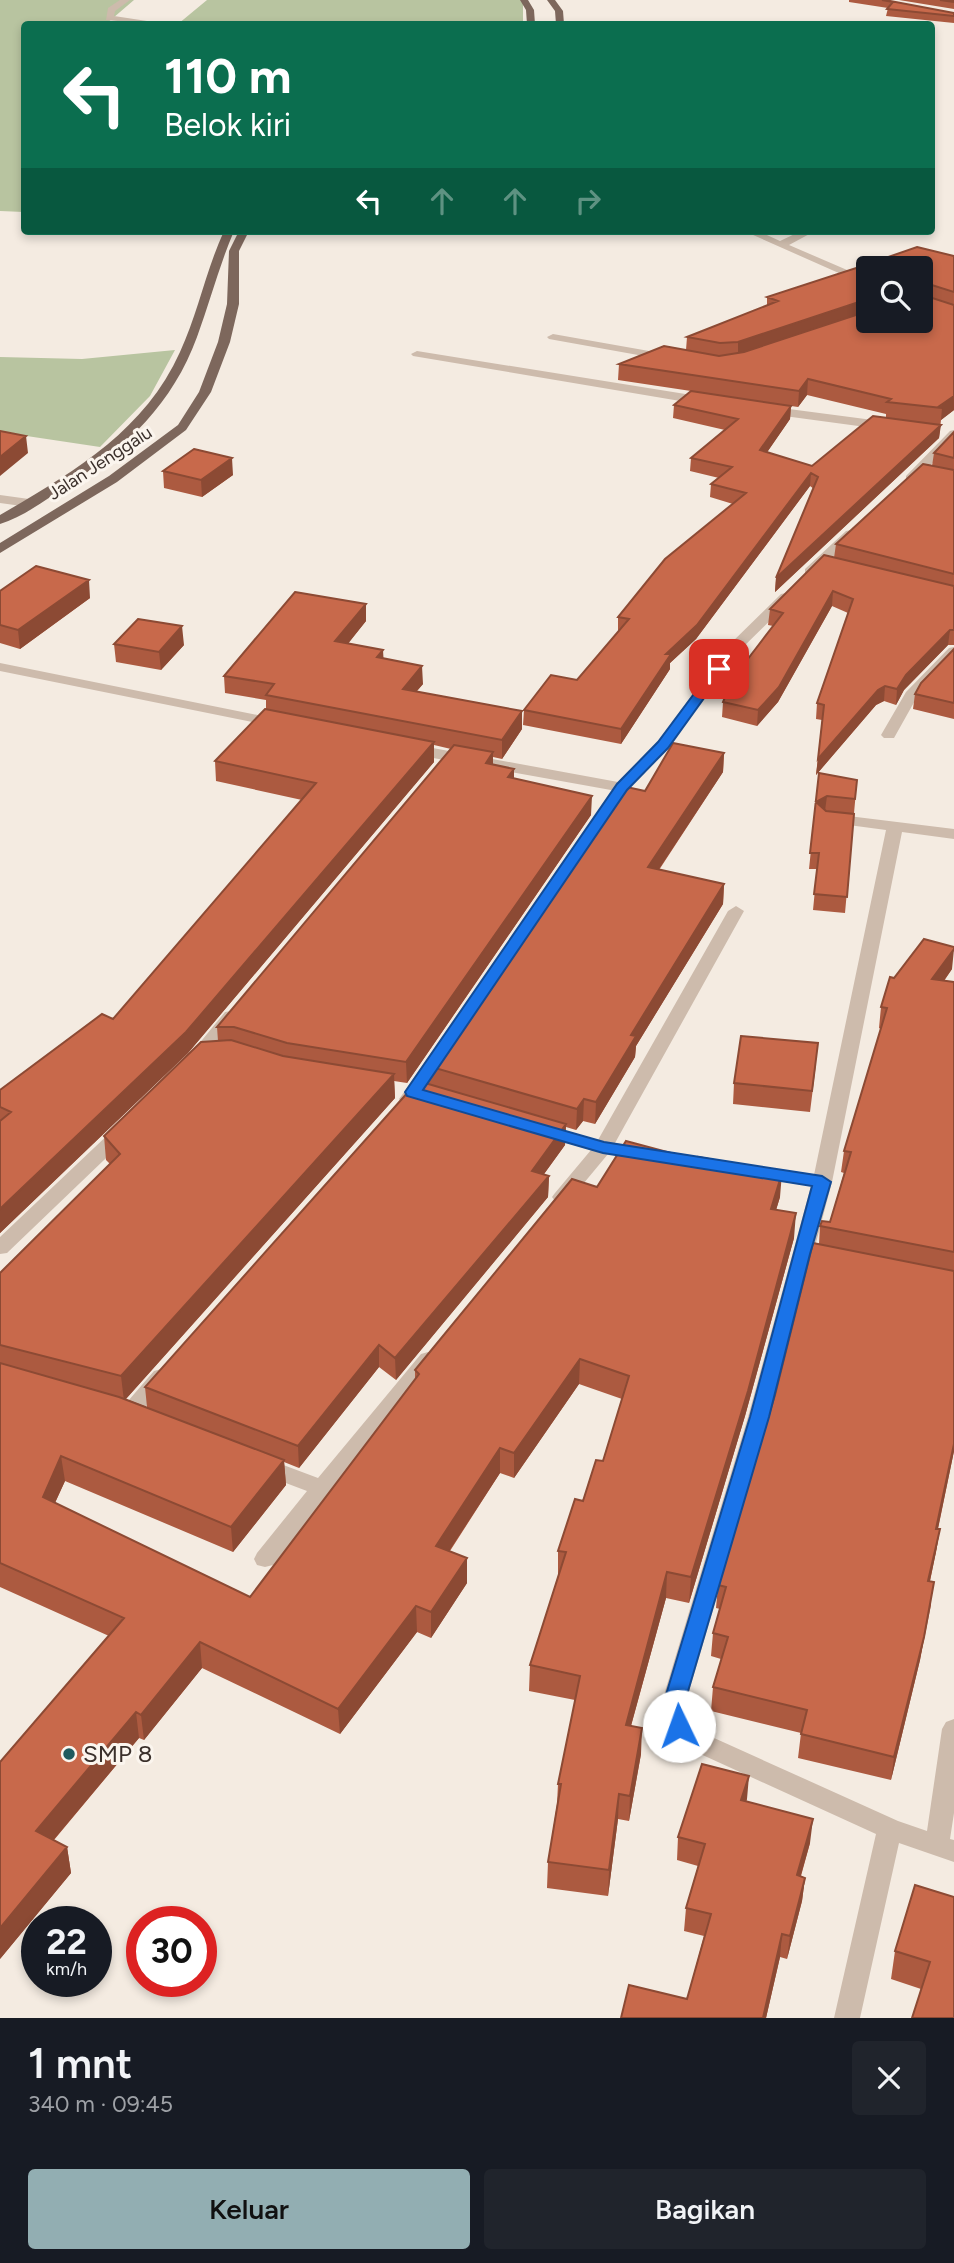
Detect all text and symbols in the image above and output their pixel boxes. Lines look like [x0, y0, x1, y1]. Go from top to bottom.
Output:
text: 110 m [164, 46, 292, 105]
icon: left [49, 49, 140, 140]
text: Belok kiri [164, 106, 291, 144]
icon: left [350, 182, 388, 220]
icon: ahead [423, 182, 461, 220]
icon: ahead [496, 182, 534, 220]
icon: right [569, 182, 607, 220]
map controls [856, 256, 933, 333]
button: search [856, 256, 933, 333]
street label: Jalan Jenggalu [44, 421, 156, 505]
pin [689, 639, 749, 699]
icon: arrive [700, 650, 738, 688]
position arrow [642, 1689, 716, 1763]
place label: SMP 8 [83, 1739, 153, 1768]
marker: SMP 8 [61, 1746, 77, 1762]
speed limit sign: 30 [126, 1906, 217, 1997]
text: 22 [46, 1921, 87, 1963]
text: km/h [46, 1958, 87, 1980]
text: 1 mnt [28, 2038, 132, 2089]
button: close [852, 2041, 926, 2115]
text: 340 m · 09:45 [28, 2090, 173, 2118]
button: Keluar [28, 2169, 470, 2249]
button: Bagikan [484, 2169, 926, 2249]

